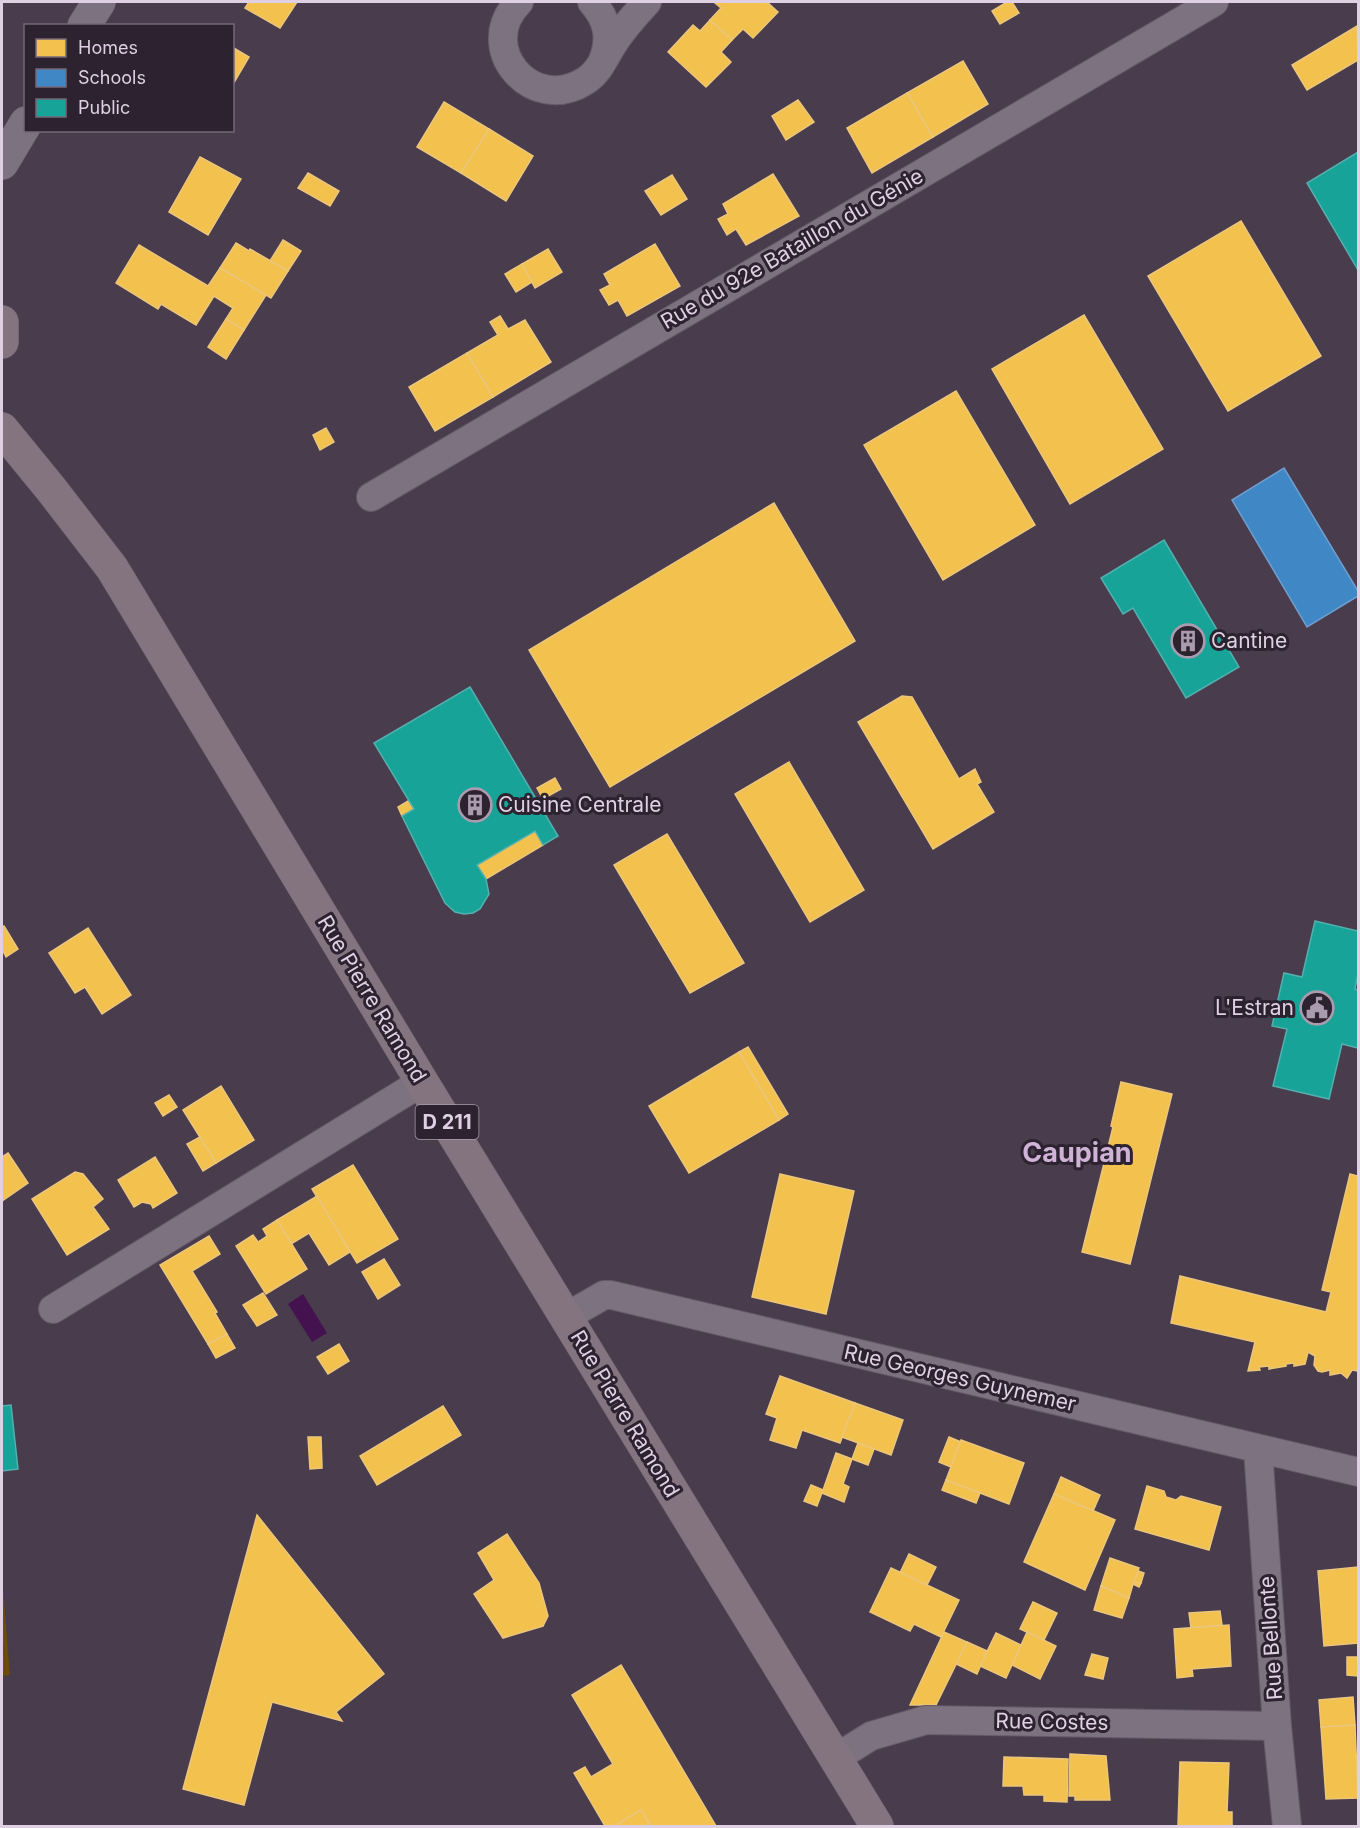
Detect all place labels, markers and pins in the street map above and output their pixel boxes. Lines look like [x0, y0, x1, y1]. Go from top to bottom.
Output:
building icon: Cantine [1170, 623, 1206, 659]
place label: Cantine [1211, 628, 1287, 653]
building icon: Cuisine Centrale [457, 787, 493, 823]
place label: Cuisine Centrale [498, 792, 661, 817]
public building icon: L'Estran [1299, 990, 1335, 1026]
place label: L'Estran [1215, 995, 1294, 1020]

